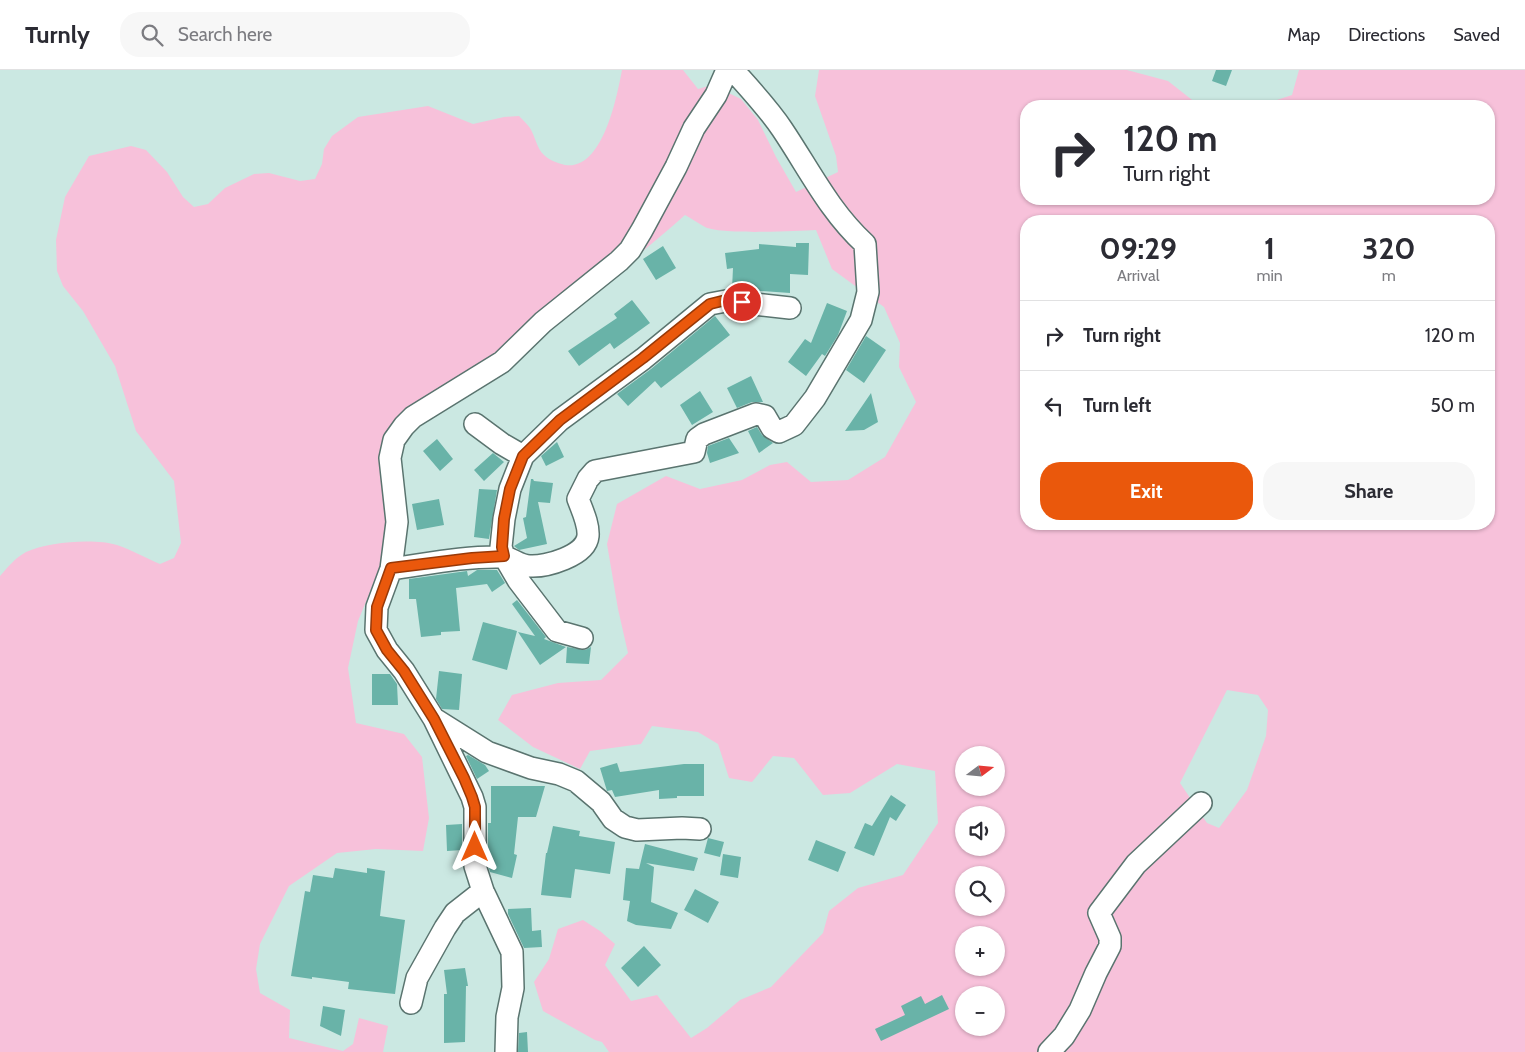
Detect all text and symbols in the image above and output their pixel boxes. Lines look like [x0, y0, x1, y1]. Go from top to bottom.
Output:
search box [120, 12, 470, 57]
text: Turnly [25, 20, 90, 49]
icon: search [138, 21, 166, 49]
text: Search here [178, 23, 272, 46]
text: Map [1287, 24, 1320, 46]
text: Directions [1348, 24, 1425, 46]
text: Saved [1453, 24, 1500, 46]
text: 120 m [1123, 117, 1217, 160]
icon: right [1040, 120, 1105, 185]
text: Turn right [1123, 160, 1210, 187]
text: 09:29 [1099, 230, 1177, 267]
text: 1 [1264, 230, 1275, 267]
text: 320 [1362, 230, 1416, 267]
text: Arrival [1117, 266, 1160, 285]
text: min [1256, 266, 1283, 285]
text: m [1382, 266, 1396, 285]
pin [721, 281, 763, 323]
icon: arrive [728, 288, 756, 316]
icon: right [1040, 322, 1068, 350]
text: Turn right [1083, 324, 1161, 347]
text: 120 m [1425, 324, 1475, 347]
icon: left [1040, 392, 1068, 420]
text: Turn left [1083, 394, 1151, 417]
text: 50 m [1431, 394, 1475, 417]
button: Exit [1040, 462, 1253, 520]
button: Share [1263, 462, 1475, 520]
north arrow [955, 746, 1005, 796]
map controls [955, 746, 1005, 1036]
button: sound [955, 806, 1005, 856]
position arrow [448, 820, 500, 872]
button: search [955, 866, 1005, 916]
button: + [955, 926, 1005, 976]
button: − [955, 986, 1005, 1036]

